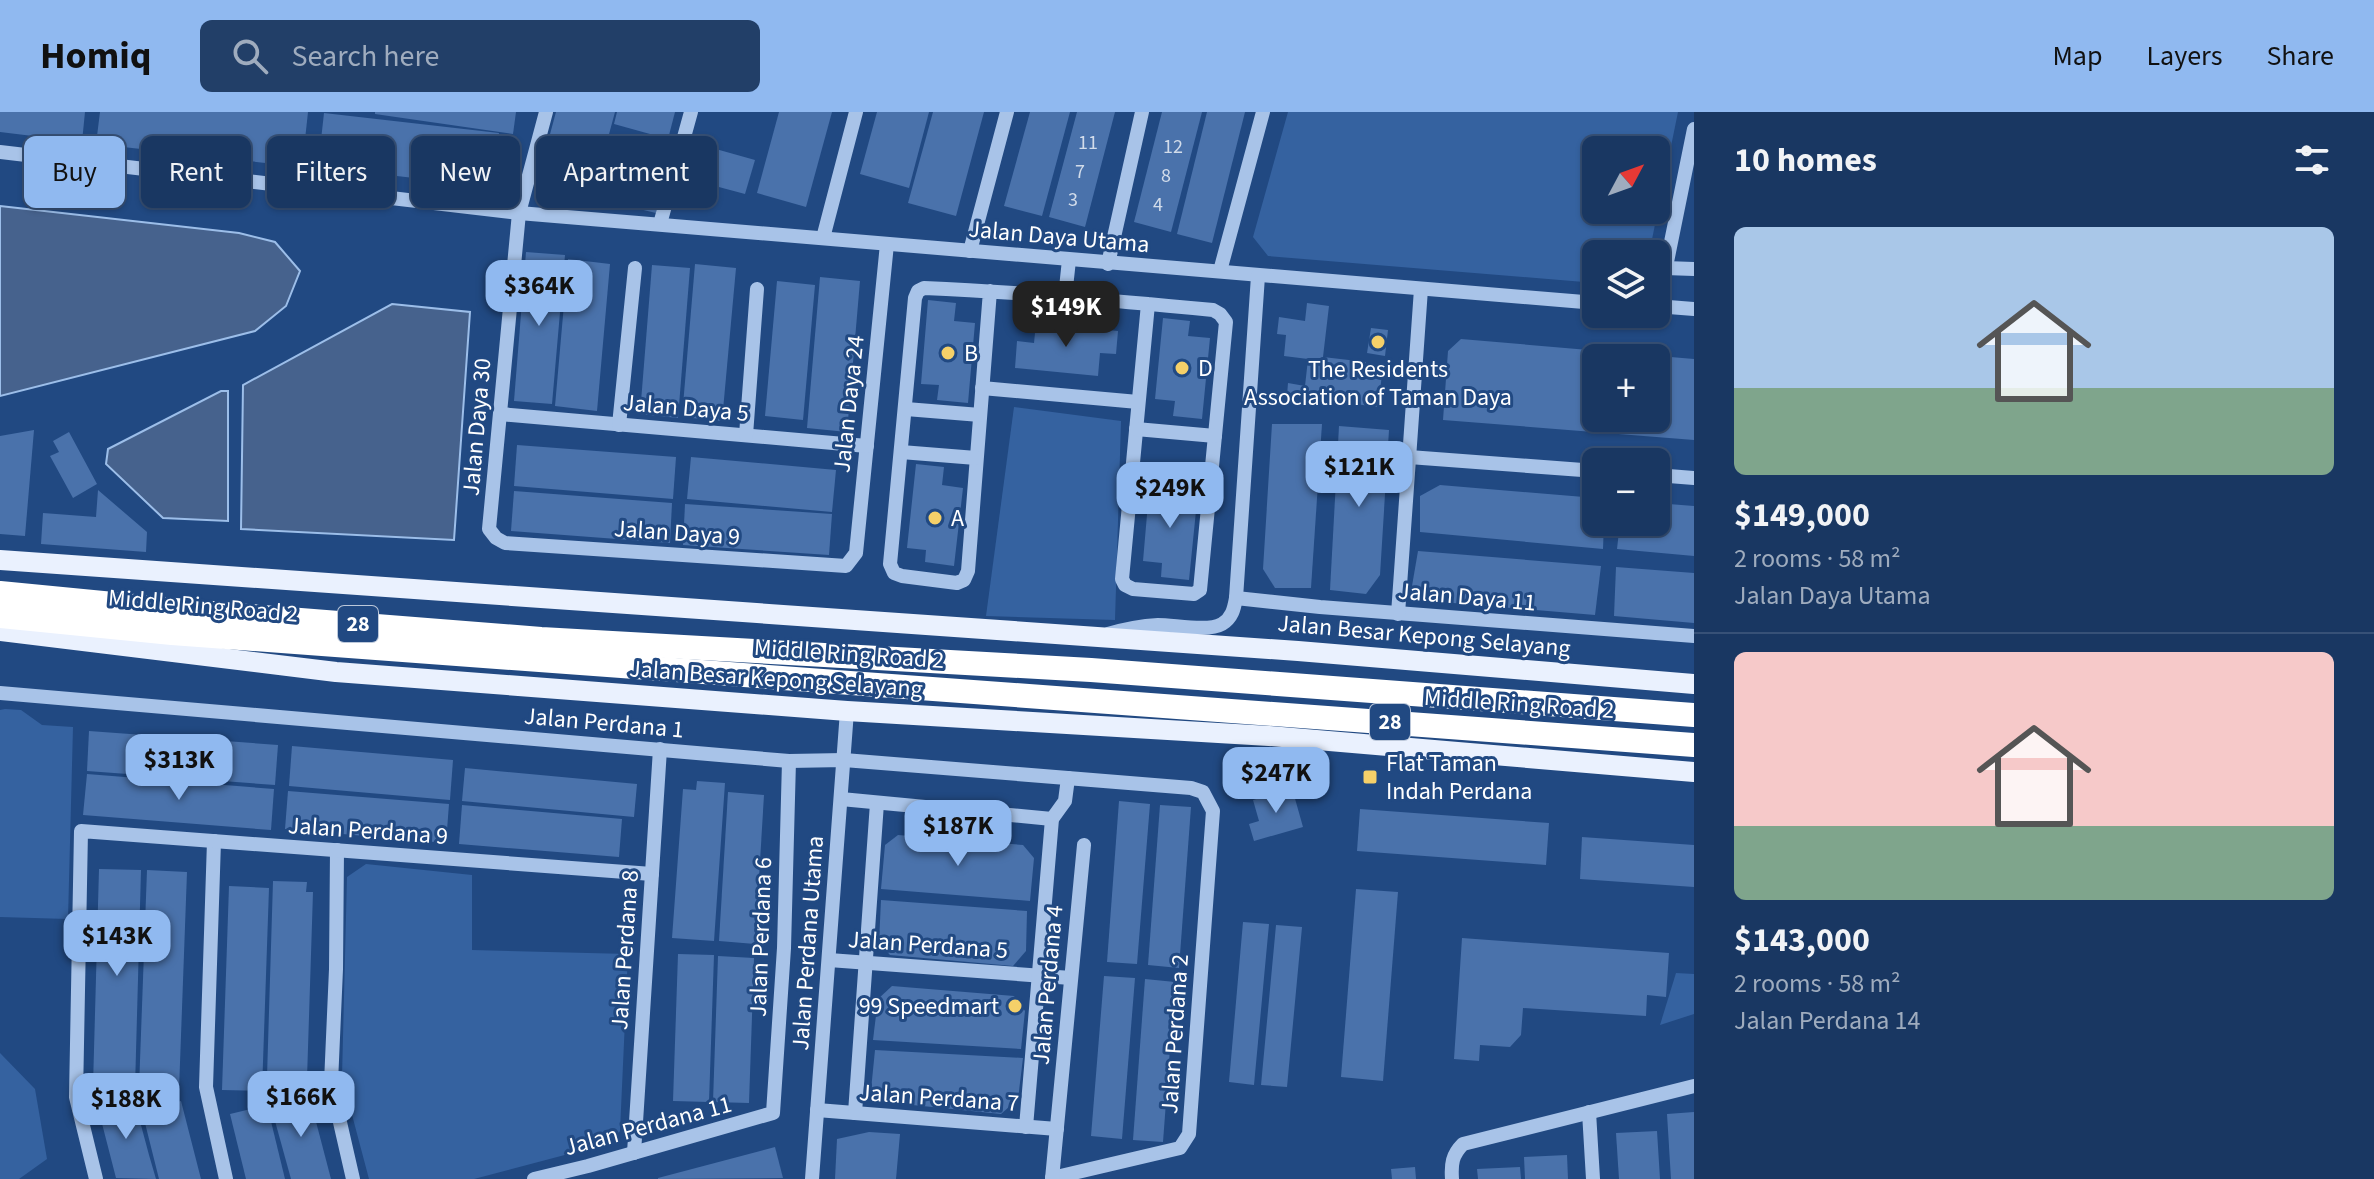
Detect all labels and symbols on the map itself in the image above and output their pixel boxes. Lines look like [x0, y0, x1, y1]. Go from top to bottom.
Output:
house number: 11 [1078, 129, 1098, 157]
house number: 12 [1163, 133, 1183, 161]
north arrow [1582, 136, 1670, 224]
house number: 7 [1075, 158, 1085, 186]
house number: 8 [1161, 162, 1171, 190]
house number: 3 [1068, 186, 1078, 214]
house number: 4 [1153, 191, 1163, 219]
street label: Jalan Daya Utama [967, 212, 1151, 262]
pin: $364K [483, 260, 595, 328]
pin: $149K [1010, 281, 1122, 349]
street label: Jalan Daya 24 [824, 333, 874, 474]
marker: The Residents Association of Taman Daya [1369, 333, 1387, 351]
place label: B [964, 336, 978, 371]
marker: B [939, 344, 957, 362]
place label: D [1198, 351, 1213, 386]
place label: The Residents Association of Taman Daya [1244, 352, 1512, 415]
street label: Jalan Daya 30 [454, 357, 500, 497]
marker: D [1173, 359, 1191, 377]
street label: Jalan Daya 5 [622, 385, 750, 431]
pin: $121K [1303, 441, 1415, 509]
pin: $249K [1114, 462, 1226, 530]
place label: A [951, 501, 964, 536]
marker: A [926, 509, 944, 527]
street label: Jalan Daya 9 [613, 511, 741, 555]
street label: Jalan Daya 11 [1397, 574, 1537, 620]
street label: Middle Ring Road 2 [107, 580, 299, 632]
road number: 28 [338, 606, 378, 642]
street label: Jalan Besar Kepong Selayang [1276, 606, 1572, 666]
street label: Middle Ring Road 2 [753, 630, 945, 678]
street label: Jalan Besar Kepong Selayang [628, 651, 924, 707]
street label: Middle Ring Road 2 [1423, 680, 1615, 728]
street label: Jalan Perdana 1 [523, 699, 685, 747]
road number: 28 [1370, 704, 1410, 740]
pin: $313K [123, 734, 235, 802]
place label: Flat Taman Indah Perdana [1386, 746, 1532, 809]
pin: $247K [1220, 747, 1332, 815]
marker: Flat Taman Indah Perdana [1361, 768, 1379, 786]
pin: $187K [902, 800, 1014, 868]
street label: Jalan Perdana 9 [287, 808, 449, 854]
street label: Jalan Perdana Utama [783, 834, 833, 1052]
street label: Jalan Perdana 6 [741, 856, 781, 1018]
street label: Jalan Perdana 8 [602, 869, 648, 1031]
street label: Jalan Perdana 4 [1024, 904, 1072, 1066]
pin: $143K [61, 910, 173, 978]
street label: Jalan Perdana 5 [847, 922, 1009, 968]
street label: Jalan Perdana 2 [1152, 953, 1198, 1115]
place label: 99 Speedmart [859, 989, 999, 1024]
marker: 99 Speedmart [1006, 997, 1024, 1015]
pin: $166K [245, 1071, 357, 1139]
pin: $188K [70, 1073, 182, 1141]
street label: Jalan Perdana 7 [858, 1075, 1020, 1121]
street label: Jalan Perdana 11 [560, 1087, 736, 1165]

